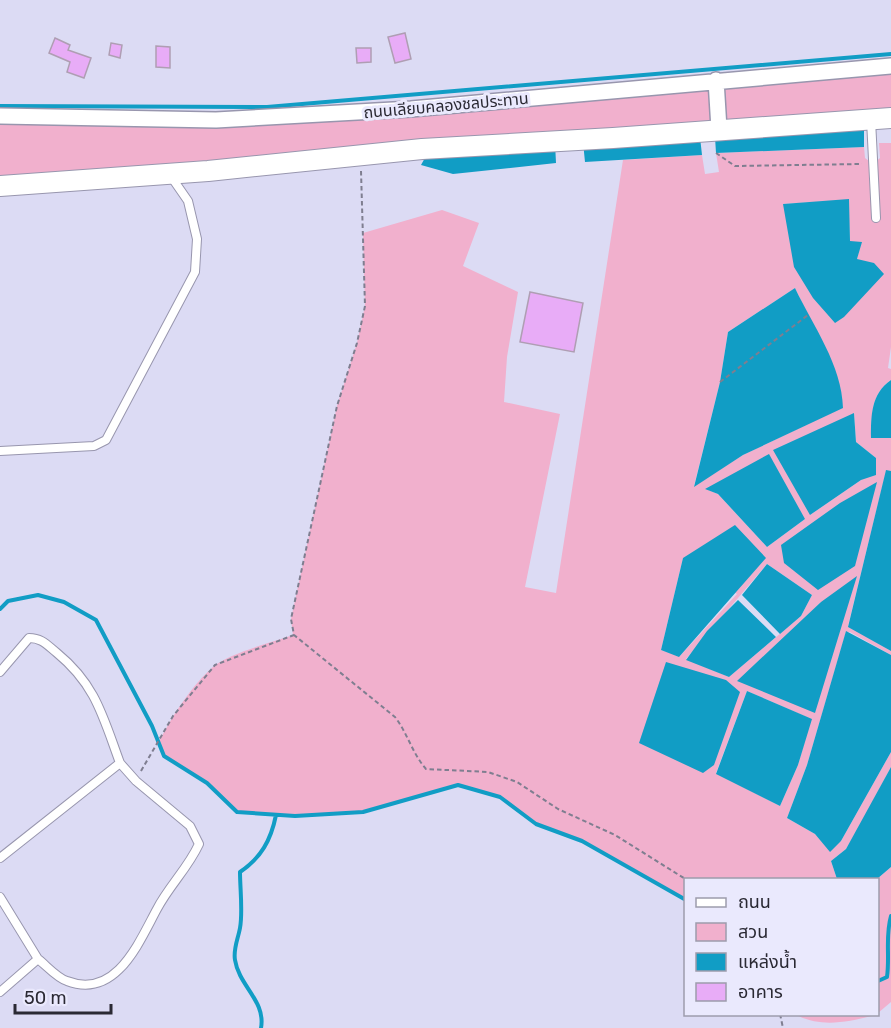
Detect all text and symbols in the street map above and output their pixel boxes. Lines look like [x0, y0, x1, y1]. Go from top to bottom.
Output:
street label: ถนนเลียบคลองชลประทาน [363, 89, 529, 122]
legend [684, 878, 879, 1016]
text: ถนน [738, 891, 771, 913]
text: สวน [738, 921, 768, 943]
text: แหล่งน้ำ [738, 949, 797, 973]
scale bar [15, 977, 111, 1015]
text: อาคาร [738, 981, 783, 1003]
text: 50 m [24, 987, 67, 1009]

